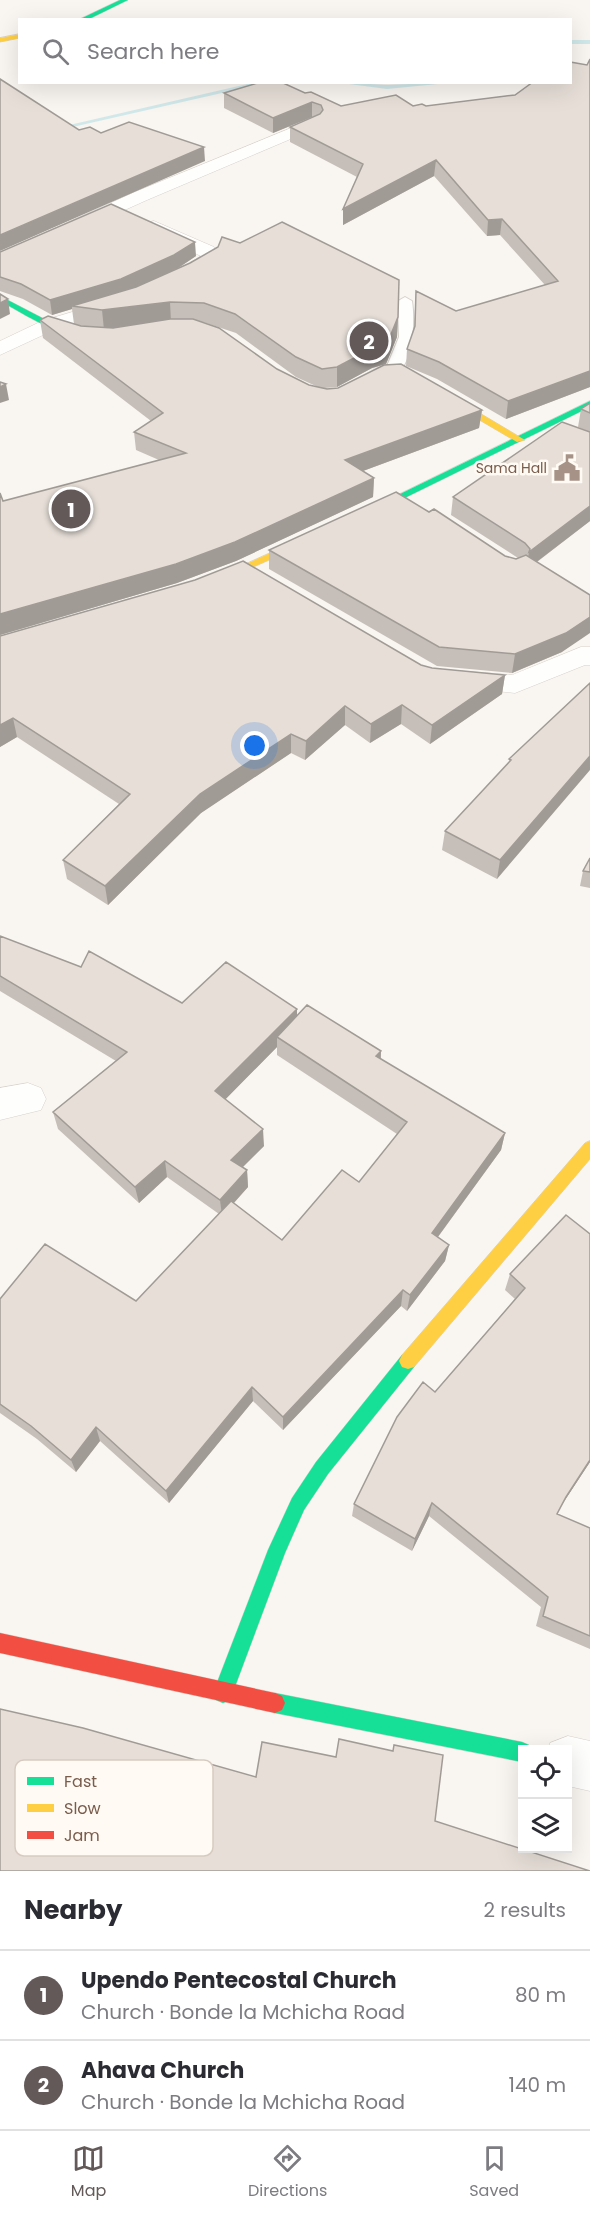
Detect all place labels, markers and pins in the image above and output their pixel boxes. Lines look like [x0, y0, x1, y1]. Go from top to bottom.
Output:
pin: 2 [350, 318, 388, 364]
public building icon: Sama Hall [552, 453, 582, 483]
place label: Sama Hall [476, 458, 547, 478]
pin: 1 [52, 486, 90, 532]

